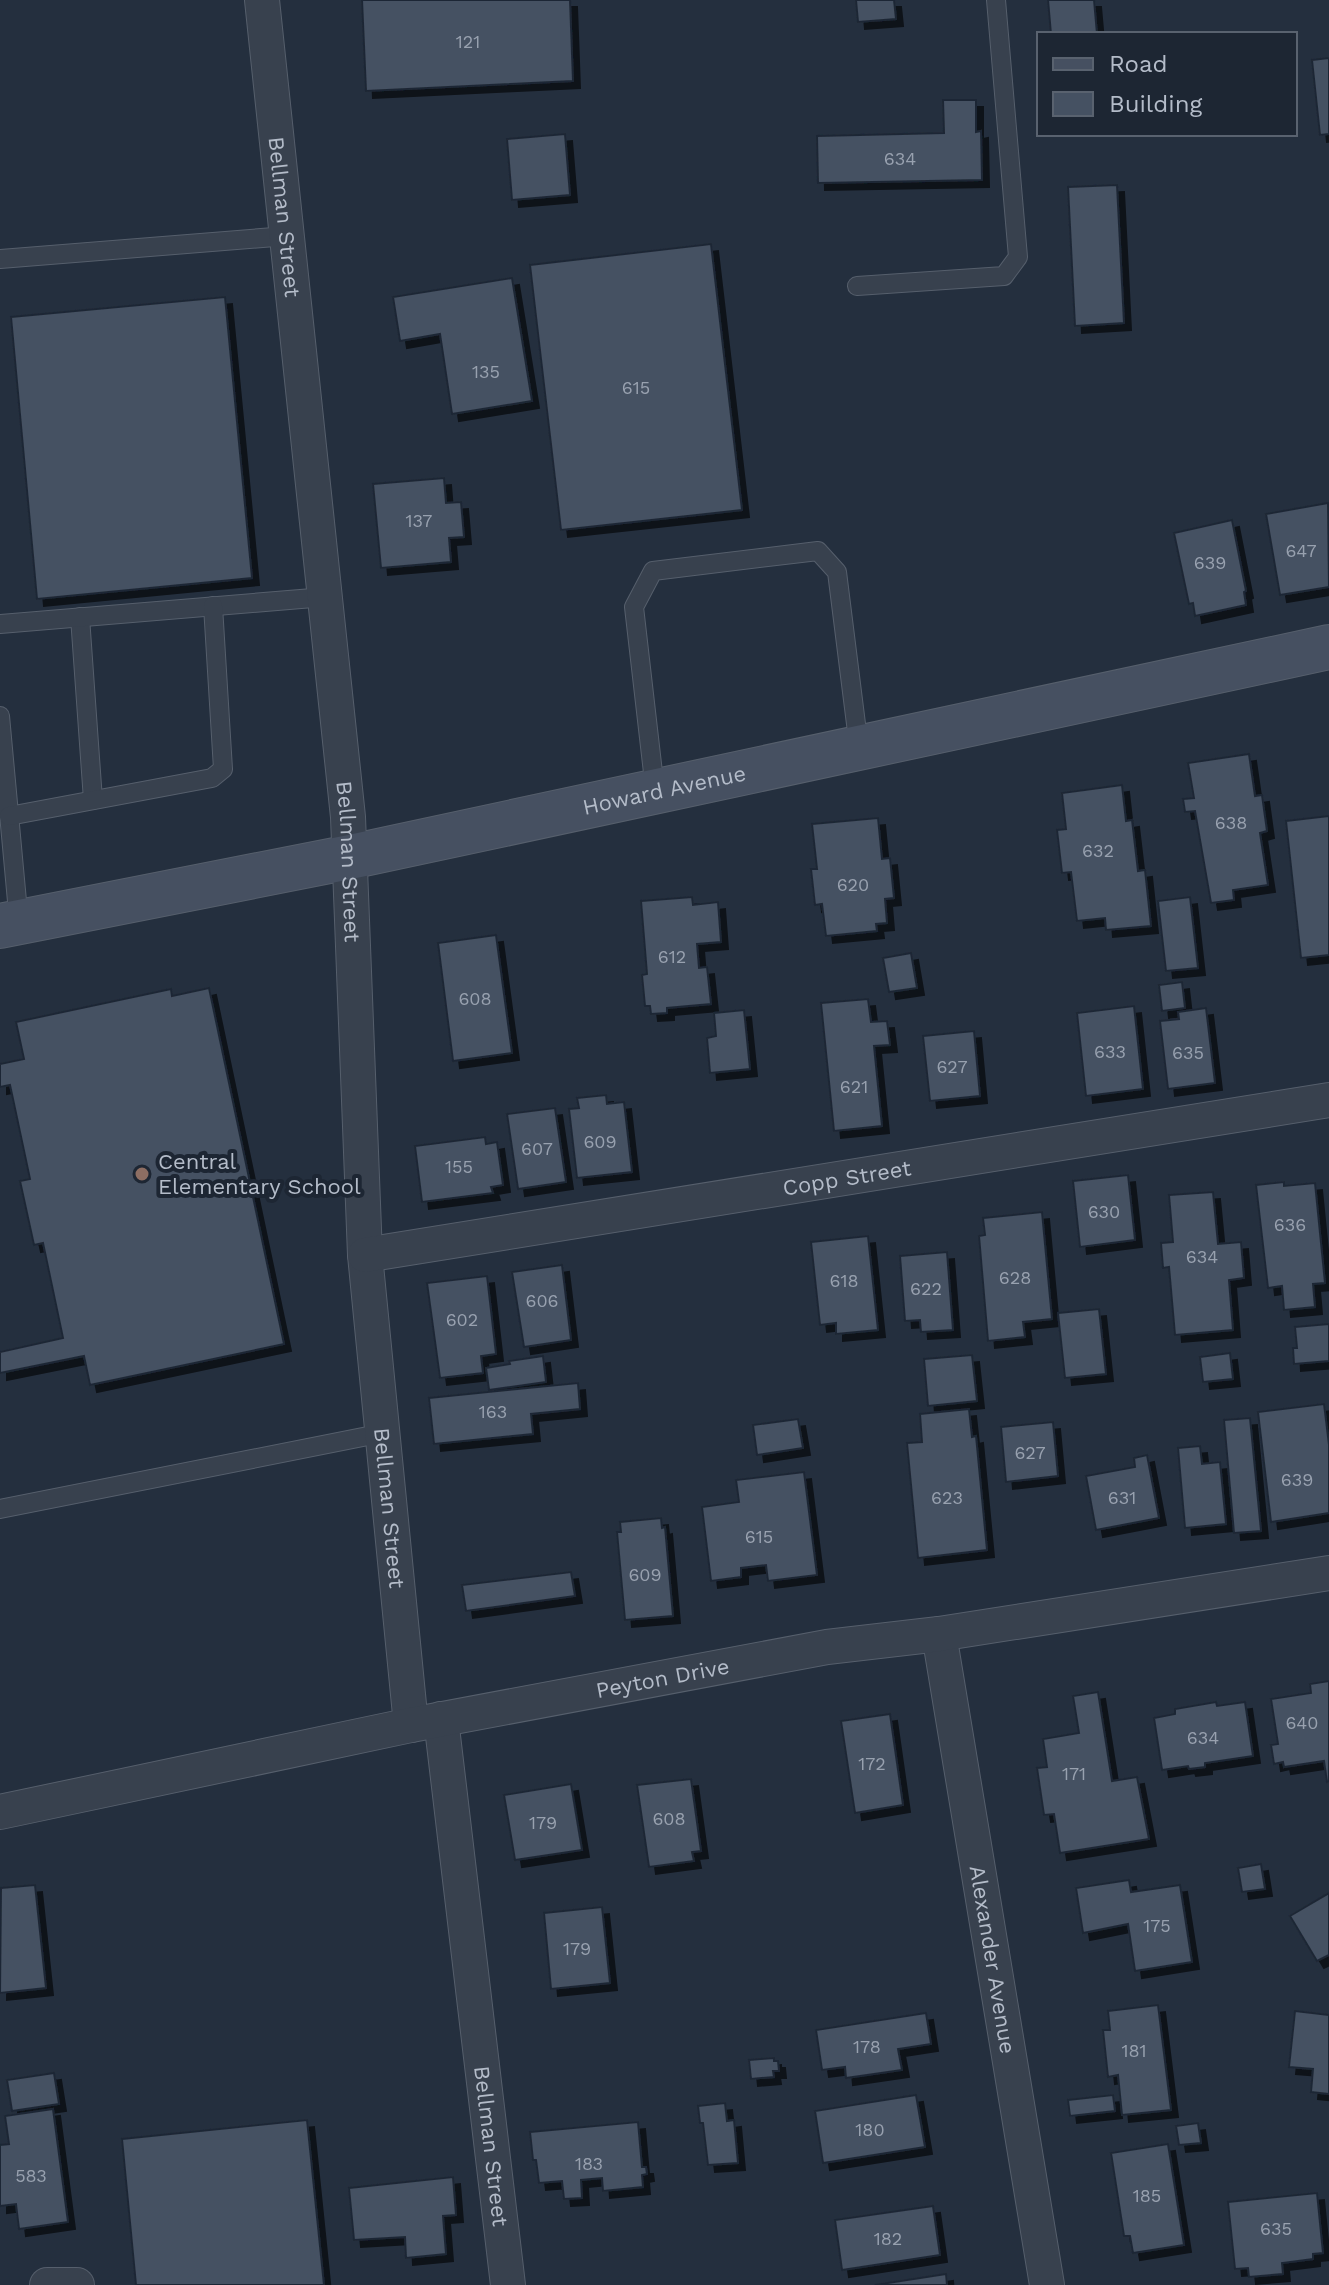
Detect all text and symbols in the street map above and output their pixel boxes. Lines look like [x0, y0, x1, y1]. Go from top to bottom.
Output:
house number: 121 [456, 31, 480, 52]
legend [1037, 32, 1297, 136]
text: Road [1109, 50, 1168, 78]
text: Building [1109, 90, 1202, 118]
street label: Bellman Street [264, 135, 306, 298]
house number: 634 [884, 148, 916, 169]
house number: 135 [472, 361, 500, 382]
house number: 615 [622, 377, 650, 398]
house number: 137 [406, 510, 432, 531]
house number: 647 [1285, 540, 1317, 561]
house number: 639 [1194, 552, 1226, 573]
street label: Howard Avenue [580, 760, 748, 819]
street label: Bellman Street [332, 780, 365, 943]
house number: 638 [1215, 812, 1247, 833]
house number: 632 [1082, 840, 1114, 861]
house number: 620 [837, 874, 869, 895]
house number: 612 [658, 946, 686, 967]
house number: 608 [458, 988, 492, 1009]
house number: 633 [1094, 1041, 1126, 1062]
house number: 635 [1172, 1042, 1204, 1063]
house number: 627 [936, 1056, 968, 1077]
house number: 621 [840, 1076, 868, 1097]
house number: 609 [583, 1131, 617, 1152]
house number: 607 [521, 1138, 553, 1159]
place label: Central Elementary School [158, 1149, 361, 1199]
street label: Copp Street [781, 1155, 913, 1200]
house number: 155 [445, 1156, 473, 1177]
marker: Central Elementary School [133, 1165, 151, 1183]
house number: 630 [1088, 1201, 1120, 1222]
house number: 636 [1274, 1214, 1306, 1235]
house number: 634 [1186, 1246, 1218, 1267]
house number: 628 [999, 1267, 1031, 1288]
house number: 618 [829, 1270, 859, 1291]
house number: 622 [910, 1278, 942, 1299]
house number: 606 [525, 1290, 559, 1311]
house number: 602 [446, 1309, 478, 1330]
house number: 163 [479, 1401, 507, 1422]
street label: Bellman Street [369, 1426, 410, 1589]
house number: 627 [1014, 1442, 1046, 1463]
house number: 639 [1281, 1469, 1313, 1490]
house number: 623 [931, 1487, 963, 1508]
house number: 631 [1108, 1487, 1136, 1508]
house number: 615 [745, 1526, 773, 1547]
house number: 609 [628, 1564, 662, 1585]
street label: Peyton Drive [594, 1653, 731, 1703]
house number: 640 [1285, 1712, 1319, 1733]
house number: 634 [1187, 1727, 1219, 1748]
house number: 172 [858, 1753, 886, 1774]
house number: 171 [1062, 1763, 1086, 1784]
house number: 608 [652, 1808, 686, 1829]
house number: 179 [529, 1812, 557, 1833]
street label: Alexander Avenue [965, 1864, 1021, 2056]
house number: 175 [1143, 1915, 1171, 1936]
house number: 179 [563, 1938, 591, 1959]
house number: 178 [853, 2036, 881, 2057]
house number: 181 [1121, 2040, 1147, 2061]
street label: Bellman Street [470, 2064, 513, 2228]
house number: 180 [855, 2119, 885, 2140]
house number: 183 [575, 2153, 603, 2174]
house number: 583 [15, 2165, 47, 2186]
house number: 185 [1133, 2185, 1161, 2206]
house number: 635 [1260, 2218, 1292, 2239]
house number: 182 [874, 2228, 902, 2249]

